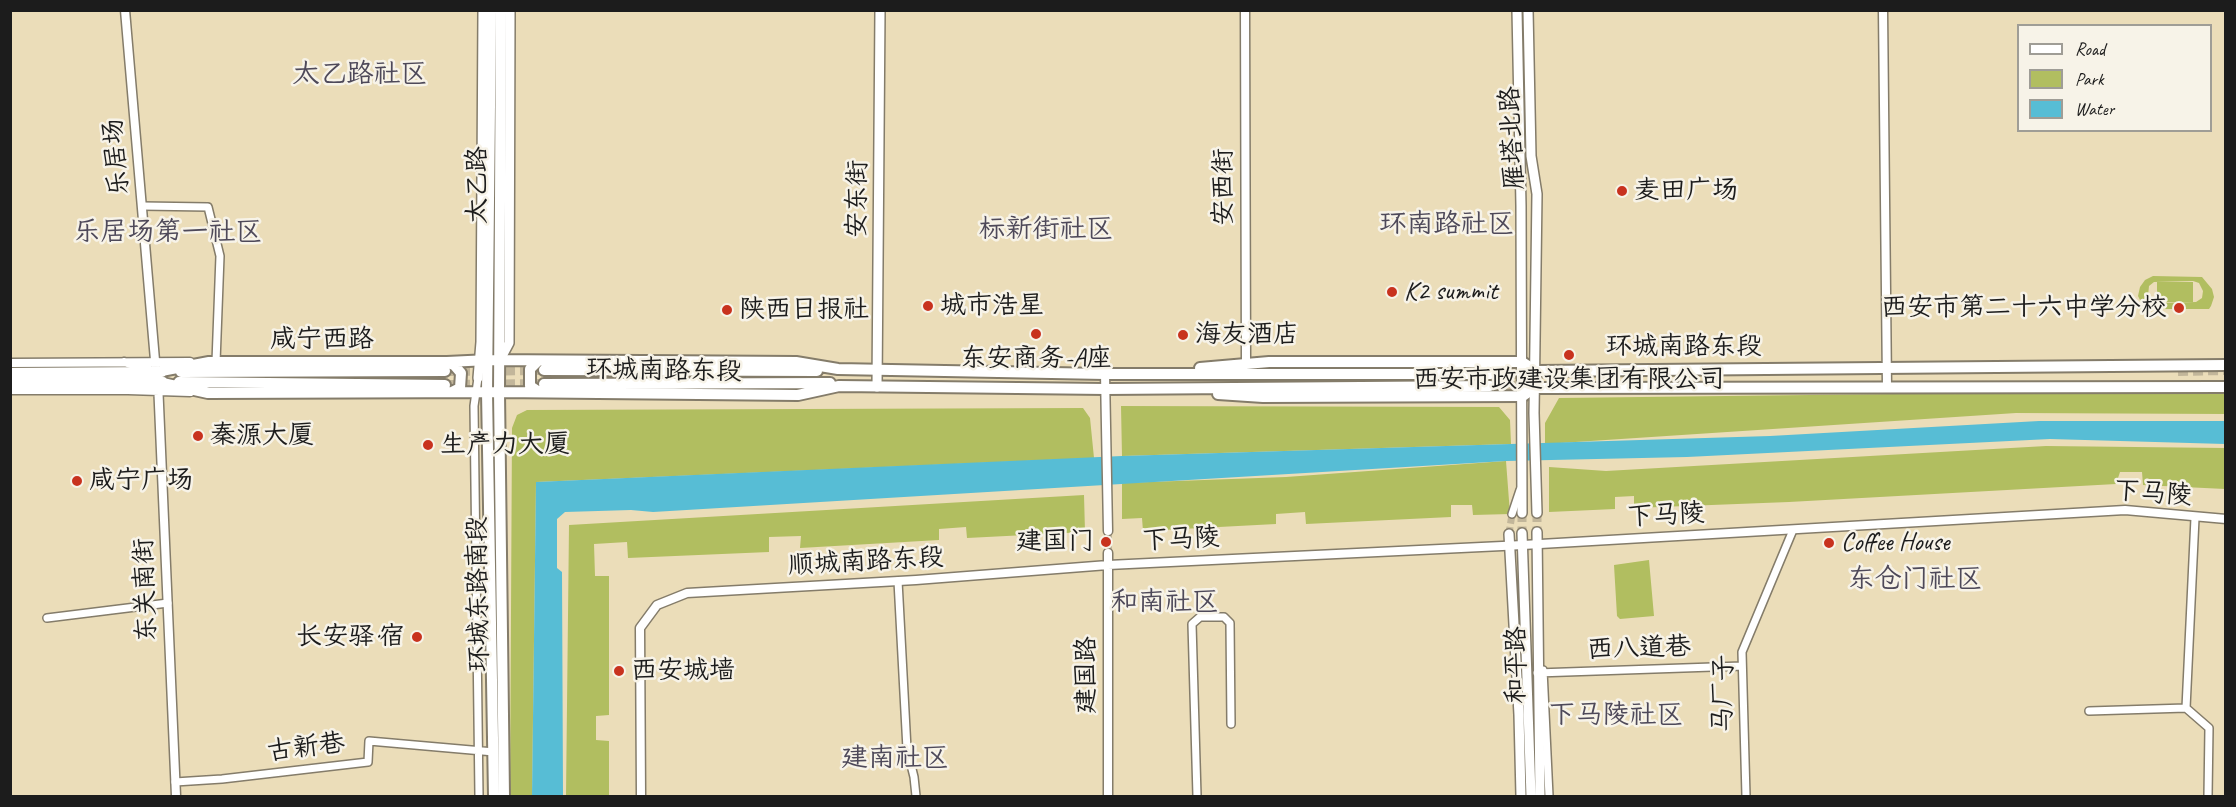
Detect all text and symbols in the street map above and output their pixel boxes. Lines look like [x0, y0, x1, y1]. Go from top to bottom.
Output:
legend [2017, 24, 2212, 132]
text: Road [2075, 38, 2105, 60]
district label: 太乙路社区 [293, 59, 427, 91]
text: Park [2075, 68, 2104, 90]
street label: 雁塔北路 [1495, 85, 1531, 191]
text: Water [2075, 98, 2114, 120]
street label: 乐居场 [98, 117, 136, 197]
street label: 太乙路 [462, 146, 494, 224]
street label: 安西街 [1208, 148, 1240, 226]
street label: 安东街 [842, 160, 874, 238]
place label: 麦田广场 [1634, 175, 1738, 207]
marker: 麦田广场 [1615, 184, 1629, 198]
district label: 环南路社区 [1380, 209, 1514, 241]
district label: 标新街社区 [979, 214, 1113, 246]
district label: 乐居场第一社区 [74, 217, 262, 249]
place label: K2 summit [1404, 276, 1497, 308]
marker: K2 summit [1385, 285, 1399, 299]
place label: 城市浩星 [940, 290, 1044, 322]
place label: 西安市第二十六中学分校 [1881, 292, 2167, 324]
place label: 陕西日报社 [739, 294, 869, 326]
marker: 城市浩星 [921, 299, 935, 313]
marker: 西安市第二十六中学分校 [2172, 301, 2186, 315]
marker: 陕西日报社 [720, 303, 734, 317]
place label: 海友酒店 [1195, 319, 1299, 351]
street label: 咸宁西路 [270, 324, 374, 356]
marker: 东安商务-A座 [1029, 327, 1043, 341]
marker: 海友酒店 [1176, 328, 1190, 342]
street label: 环城南路东段 [1606, 331, 1762, 363]
place label: 东安商务-A座 [960, 343, 1112, 375]
marker: 西安市政建设集团有限公司 [1562, 348, 1576, 362]
street label: 环城南路东段 [586, 354, 742, 388]
place label: 西安市政建设集团有限公司 [1413, 364, 1725, 396]
place label: 秦源大厦 [210, 420, 314, 452]
marker: 秦源大厦 [191, 429, 205, 443]
place label: 生产力大厦 [440, 429, 570, 461]
marker: 生产力大厦 [421, 438, 435, 452]
place label: 咸宁广场 [89, 465, 193, 497]
marker: 咸宁广场 [70, 474, 84, 488]
street label: 下马陵 [2113, 476, 2193, 512]
street label: 下马陵 [1626, 498, 1706, 534]
street label: 环城东路南段 [462, 516, 496, 672]
street label: 下马陵 [1141, 522, 1221, 558]
place label: 建国门 [1016, 526, 1094, 558]
place label: Coffee House [1841, 527, 1949, 559]
marker: 建国门 [1099, 535, 1113, 549]
marker: Coffee House [1822, 536, 1836, 550]
street label: 东关南街 [129, 537, 163, 643]
street label: 顺城南路东段 [787, 542, 945, 582]
district label: 东仓门社区 [1848, 564, 1982, 596]
district label: 和南社区 [1111, 587, 1219, 619]
place label: 长安驿·宿 [296, 621, 405, 653]
street label: 和平路 [1501, 626, 1533, 704]
marker: 长安驿·宿 [410, 630, 424, 644]
street label: 西八道巷 [1586, 632, 1692, 666]
street label: 建国路 [1071, 636, 1103, 714]
place label: 西安城墙 [631, 655, 735, 687]
street label: 马厂子 [1708, 655, 1740, 733]
marker: 西安城墙 [612, 664, 626, 678]
district label: 下马陵社区 [1549, 700, 1683, 732]
street label: 古新巷 [265, 728, 347, 768]
district label: 建南社区 [841, 743, 949, 775]

